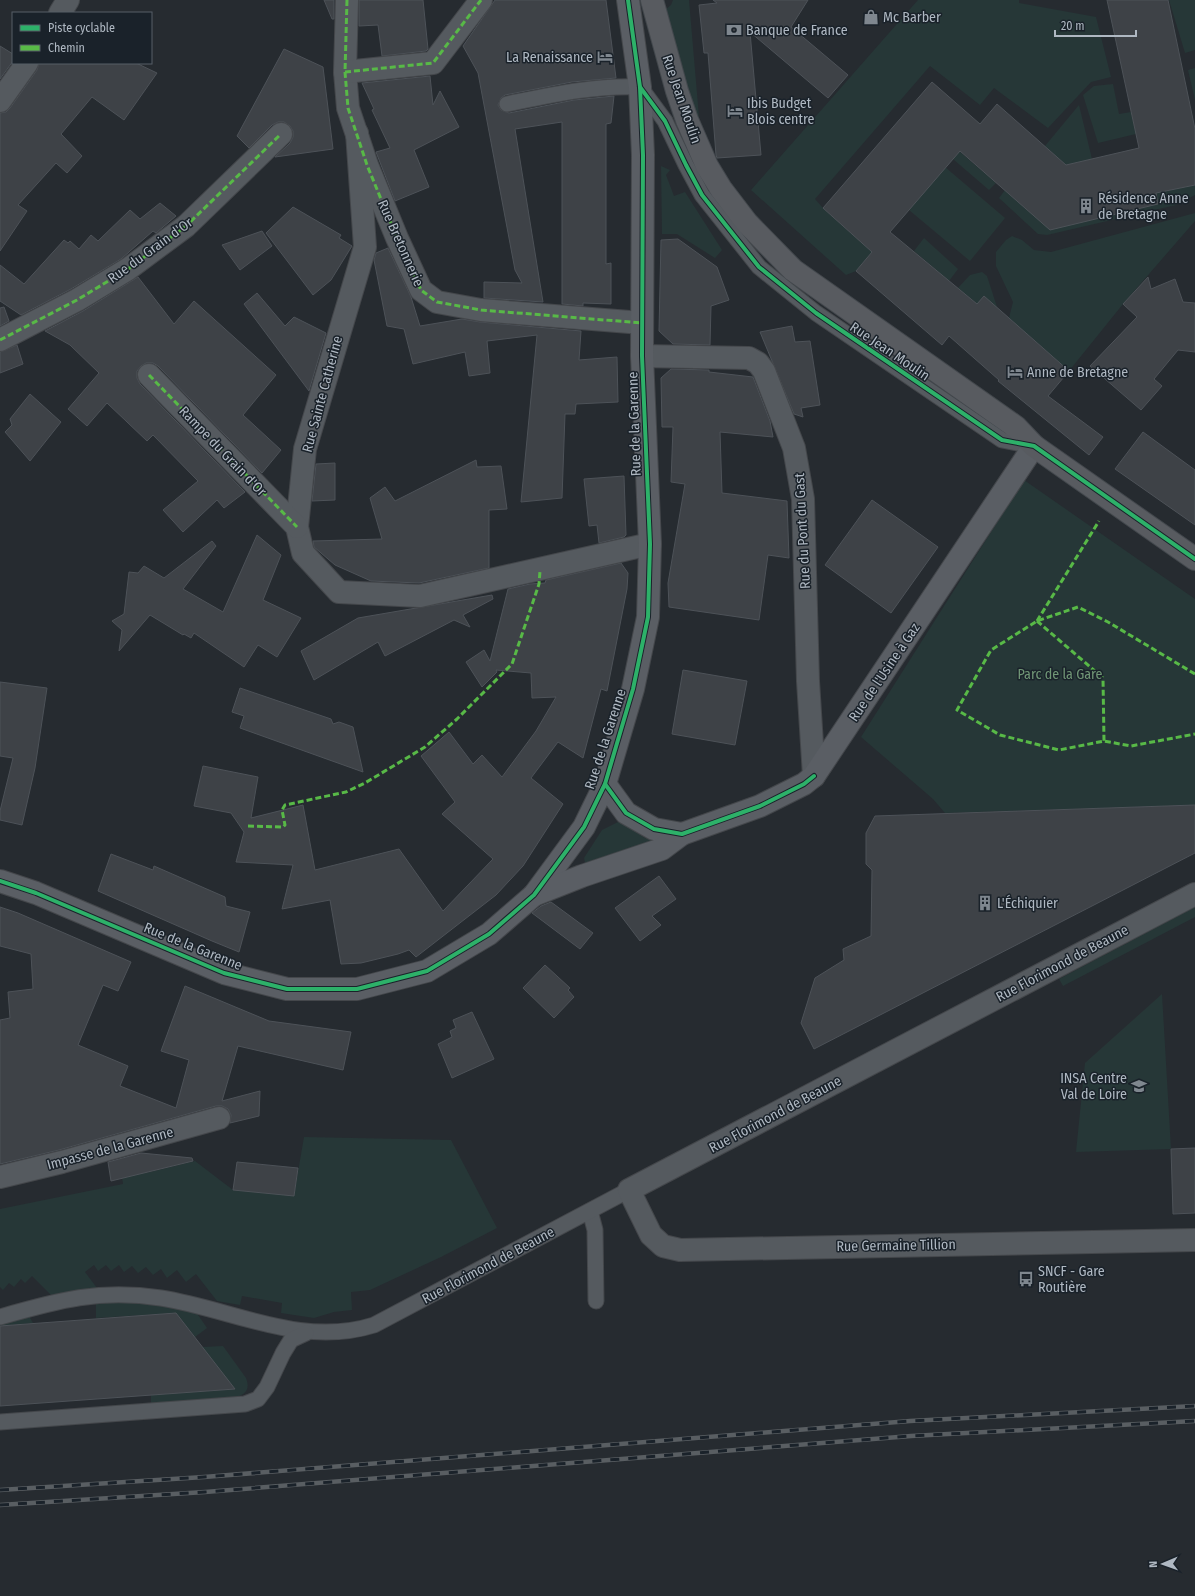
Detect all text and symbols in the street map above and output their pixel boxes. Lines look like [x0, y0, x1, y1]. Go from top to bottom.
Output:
shop icon: Mc Barber [862, 8, 880, 26]
place label: Mc Barber [883, 9, 941, 26]
legend [12, 12, 152, 64]
scale bar [1055, 12, 1136, 38]
text: 20 m [1061, 19, 1085, 33]
text: Piste cyclable [48, 21, 115, 35]
bank icon: Banque de France [725, 21, 743, 39]
place label: Banque de France [746, 22, 848, 39]
text: Chemin [48, 41, 85, 55]
hotel icon: La Renaissance [596, 48, 614, 66]
place label: La Renaissance [506, 49, 593, 66]
street label: Rue Jean Moulin [658, 53, 705, 146]
place label: Ibis Budget Blois centre [747, 95, 815, 128]
hotel icon: Ibis Budget Blois centre [726, 102, 744, 120]
place label: Résidence Anne de Bretagne [1098, 190, 1189, 223]
street label: Rue Bretonnerie [374, 197, 427, 289]
building icon: Résidence Anne de Bretagne [1077, 197, 1095, 215]
street label: Rue du Grain d'Or [105, 214, 196, 287]
street label: Rue Jean Moulin [847, 318, 933, 384]
street label: Rue Sainte Catherine [299, 334, 346, 454]
hotel icon: Anne de Bretagne [1006, 363, 1024, 381]
place label: Anne de Bretagne [1027, 364, 1128, 381]
street label: Rue de la Garenne [624, 371, 645, 477]
street label: Rampe du Grain d'Or [175, 403, 270, 500]
street label: Rue du Pont du Gast [791, 472, 814, 589]
street label: Rue de l'Usine à Gaz [845, 619, 924, 725]
park label: Parc de la Gare [1017, 666, 1103, 683]
street label: Rue de la Garenne [581, 687, 630, 792]
building icon: L'Échiquier [976, 894, 994, 912]
place label: L'Échiquier [997, 894, 1058, 912]
street label: Rue de la Garenne [141, 919, 245, 974]
street label: Rue Florimond de Beaune [993, 921, 1131, 1006]
place label: INSA Centre Val de Loire [1060, 1070, 1127, 1103]
street label: Rue Florimond de Beaune [706, 1072, 844, 1157]
school or university icon: INSA Centre Val de Loire [1130, 1077, 1148, 1095]
street label: Impasse de la Garenne [45, 1123, 175, 1174]
street label: Rue Florimond de Beaune [419, 1223, 557, 1308]
street label: Rue Germaine Tillion [836, 1236, 956, 1255]
place label: SNCF - Gare Routière [1038, 1263, 1105, 1296]
bus stop icon: SNCF - Gare Routière [1017, 1270, 1035, 1288]
north arrow [1143, 1544, 1183, 1584]
text: N [1147, 1561, 1160, 1568]

